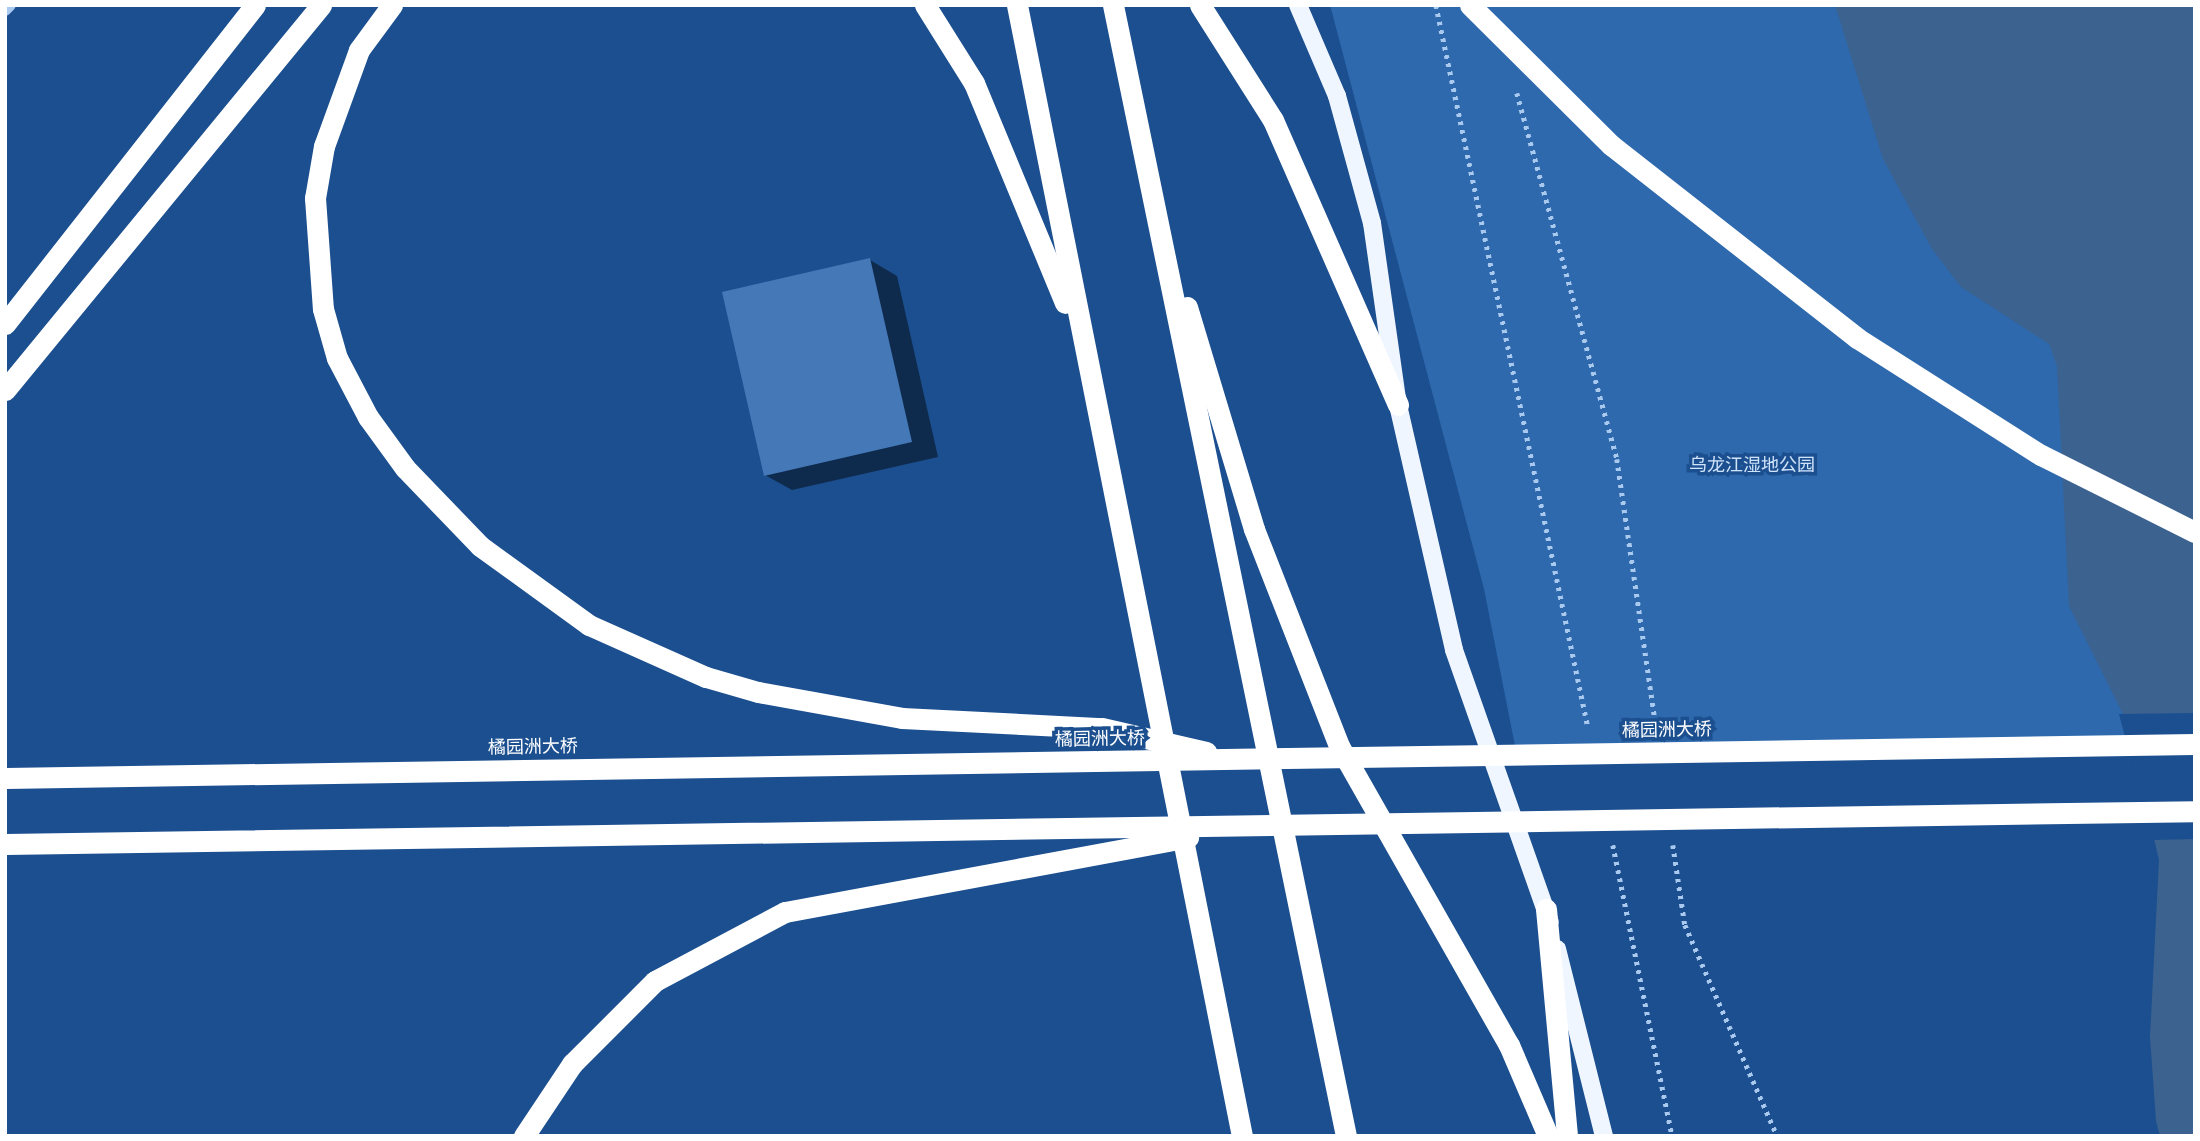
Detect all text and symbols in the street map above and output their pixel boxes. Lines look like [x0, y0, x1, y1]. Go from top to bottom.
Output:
park label: 乌龙江湿地公园 [1689, 454, 1815, 476]
street label: 橘园洲大桥 [1622, 718, 1712, 742]
street label: 橘园洲大桥 [1055, 727, 1145, 751]
street label: 橘园洲大桥 [488, 735, 578, 759]

